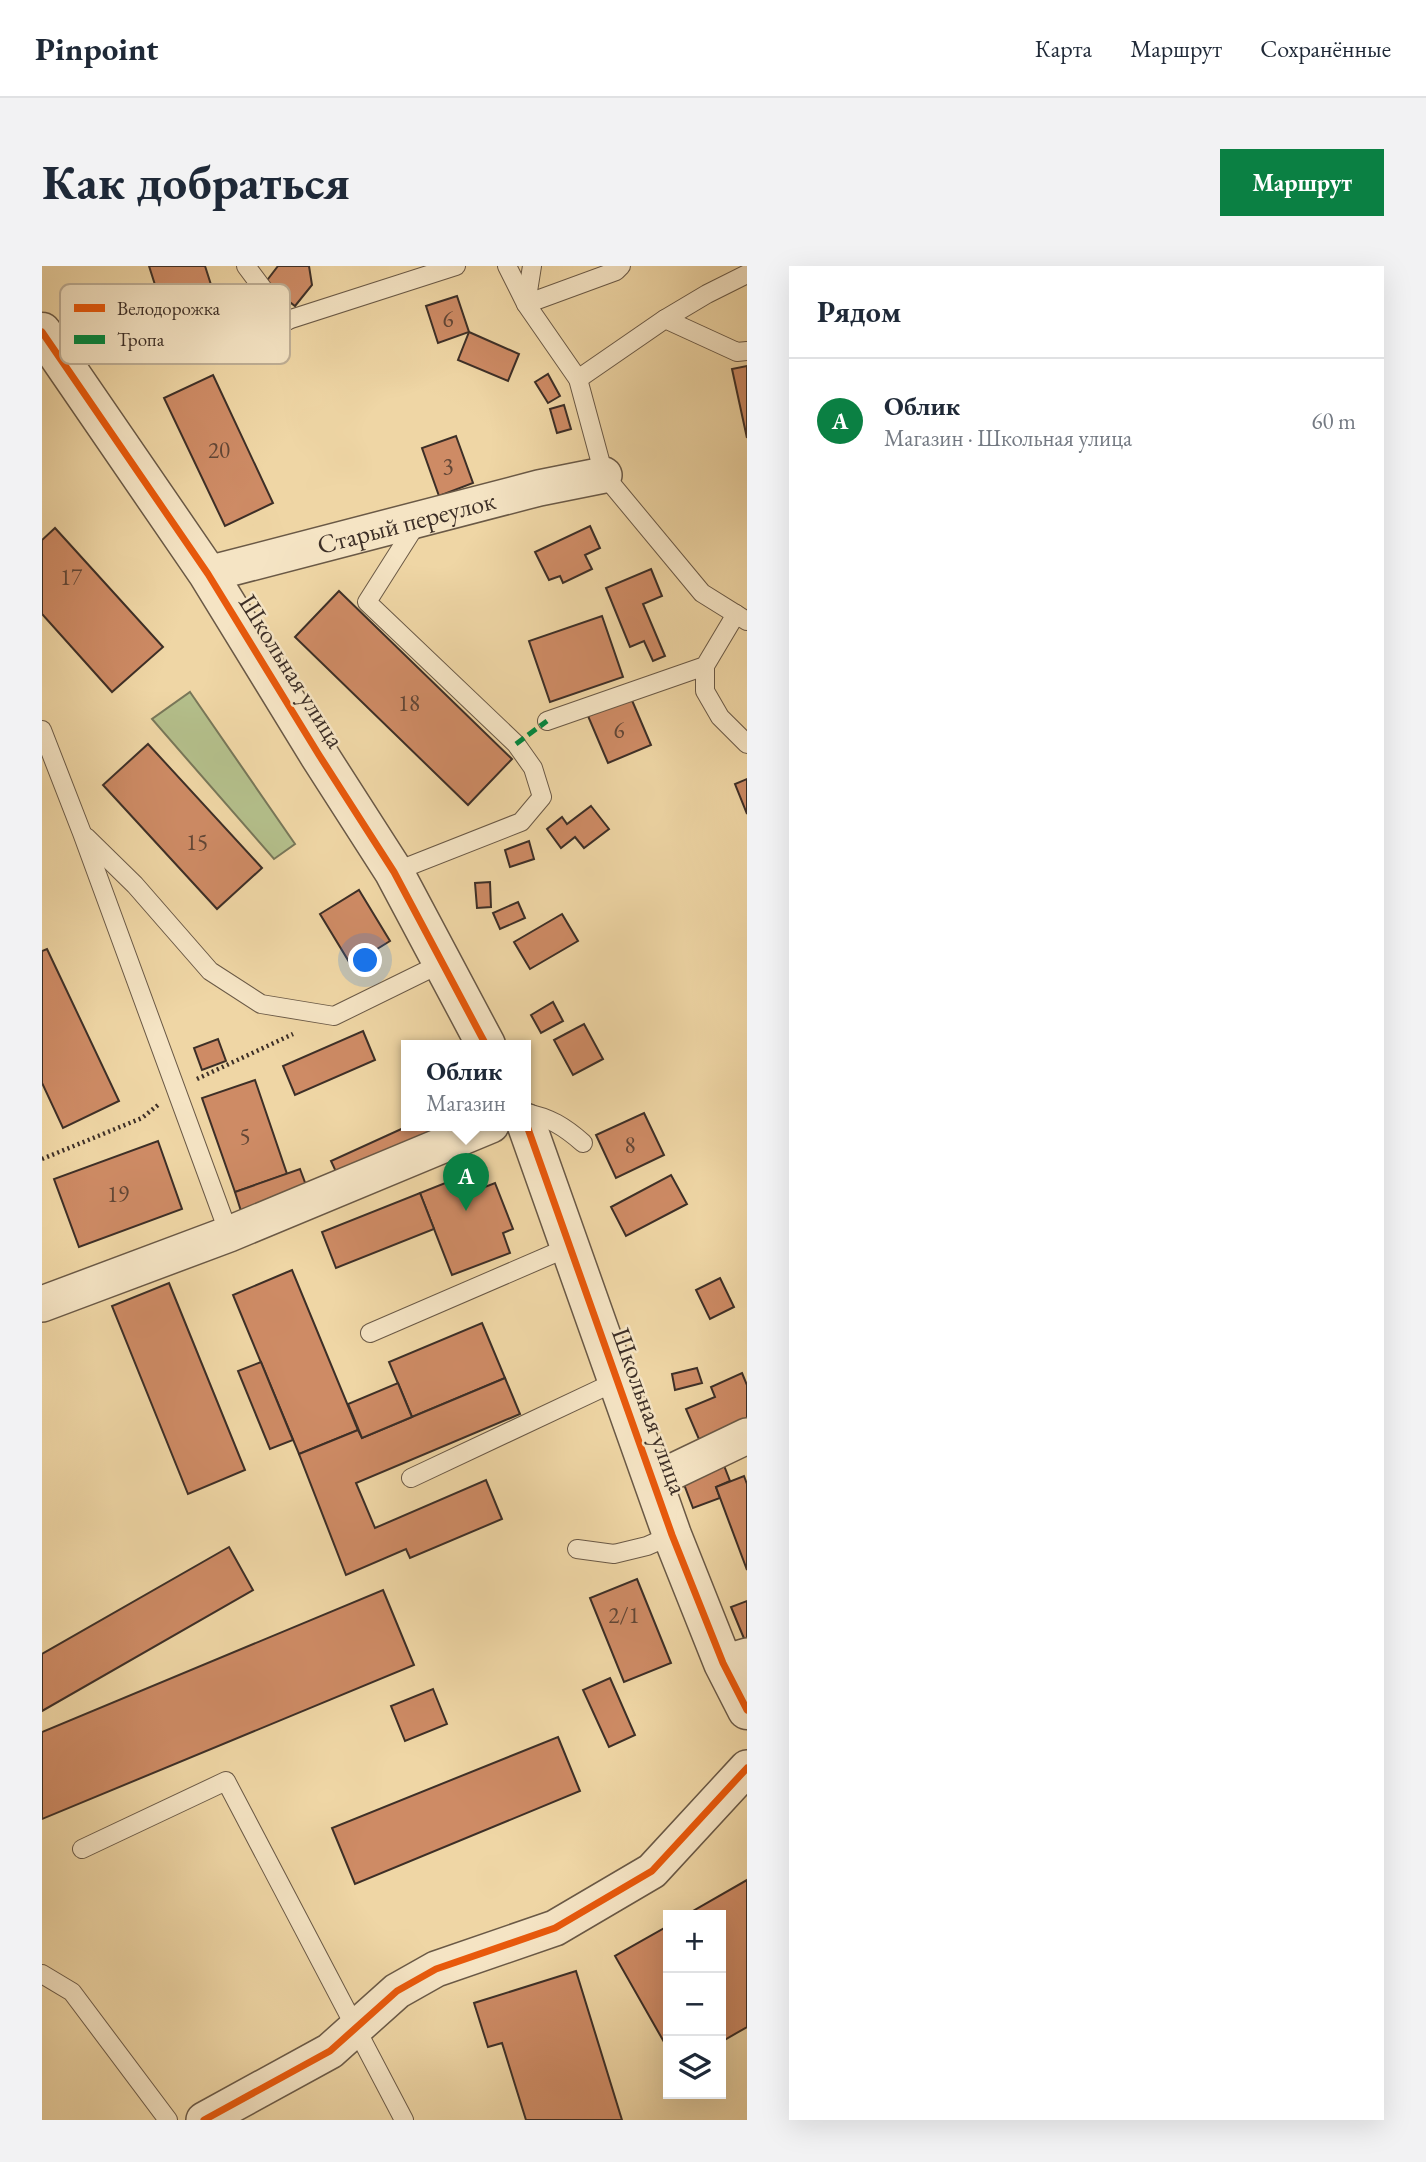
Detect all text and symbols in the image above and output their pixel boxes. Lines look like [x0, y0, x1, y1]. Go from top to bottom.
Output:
text: Pinpoint [35, 27, 158, 70]
text: Карта [1035, 33, 1092, 64]
text: Маршрут [1130, 33, 1222, 64]
text: Сохранённые [1260, 33, 1391, 64]
button: Маршрут [1220, 149, 1384, 216]
text: Как добраться [42, 150, 350, 214]
legend [60, 284, 290, 364]
text: Рядом [817, 292, 901, 331]
text: Велодорожка [117, 296, 221, 321]
house number: 6 [442, 304, 454, 334]
text: Тропа [117, 327, 165, 352]
text: Облик [884, 389, 960, 423]
text: A [832, 406, 848, 436]
text: 60 m [1311, 406, 1356, 436]
text: Магазин · Школьная улица [884, 423, 1132, 453]
house number: 20 [208, 435, 230, 465]
house number: 3 [442, 451, 454, 481]
street label: Старый переулок [313, 483, 500, 562]
house number: 17 [60, 562, 83, 592]
street label: Школьная улица [231, 588, 353, 755]
house number: 18 [398, 688, 420, 718]
house number: 6 [613, 715, 625, 745]
house number: 15 [186, 827, 208, 857]
your location [348, 943, 382, 977]
popup [401, 1040, 531, 1131]
text: Облик [426, 1054, 502, 1088]
text: Магазин [426, 1088, 506, 1118]
house number: 5 [239, 1121, 251, 1151]
house number: 8 [624, 1130, 636, 1160]
pin: A [443, 1153, 489, 1211]
house number: 19 [107, 1179, 129, 1209]
street label: Школьная улица [604, 1323, 696, 1500]
house number: 2/1 [608, 1600, 640, 1630]
map controls [663, 1910, 726, 2099]
button: + [663, 1910, 726, 1973]
button: − [663, 1973, 726, 2036]
button: layers [663, 2036, 726, 2099]

